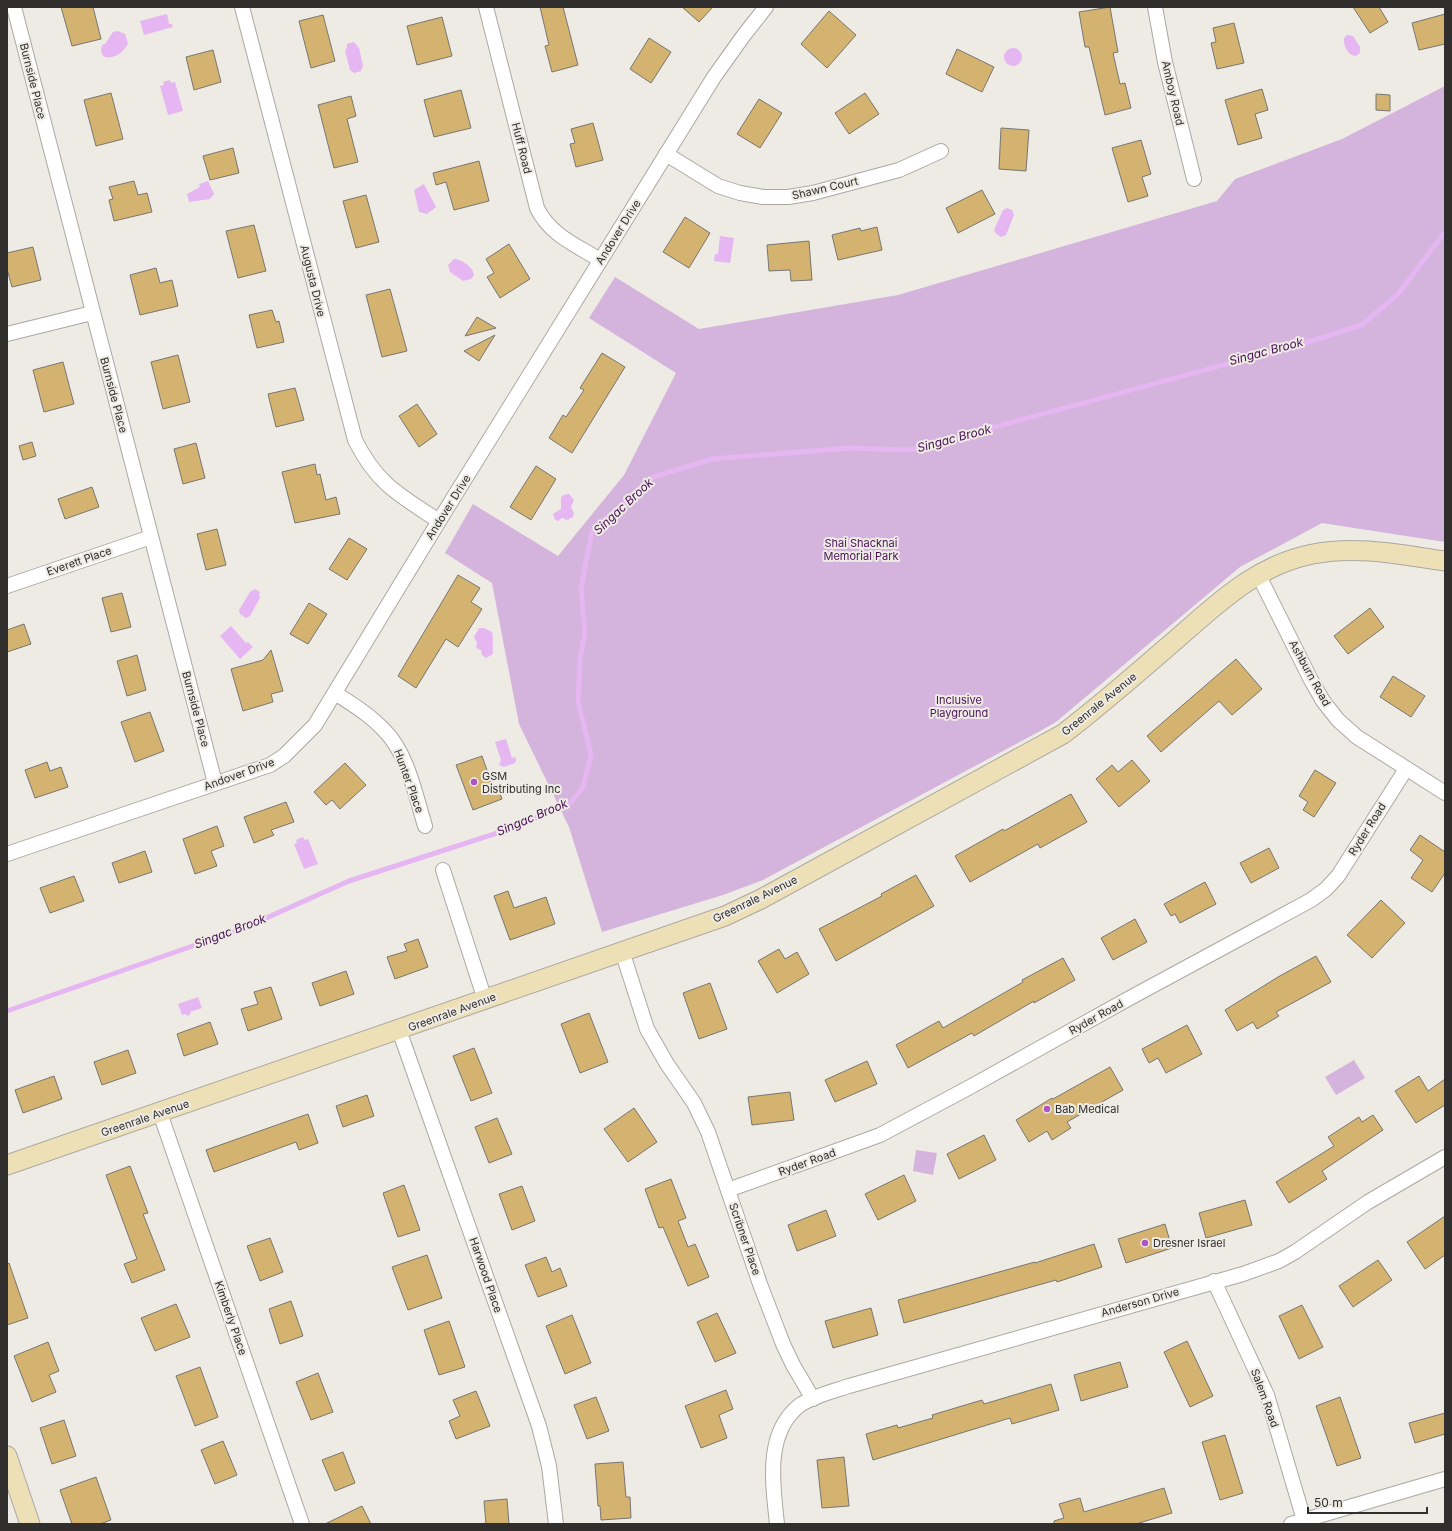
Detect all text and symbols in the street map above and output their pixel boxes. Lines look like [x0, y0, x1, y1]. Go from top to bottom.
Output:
street label: Burnside Place [17, 42, 49, 120]
street label: Amboy Road [1159, 59, 1187, 127]
street label: Huff Road [509, 121, 535, 175]
street label: Shawn Court [791, 174, 860, 202]
street label: Andover Drive [592, 197, 644, 267]
street label: Augusta Drive [297, 244, 329, 318]
water label: Singac Brook [1227, 334, 1305, 368]
street label: Burnside Place [97, 356, 131, 434]
water label: Singac Brook [915, 421, 993, 455]
street label: Andover Drive [422, 472, 474, 542]
water label: Singac Brook [590, 474, 656, 537]
park label: Shai Shacknai Memorial Park [823, 536, 899, 563]
street label: Everett Place [45, 543, 113, 579]
street label: Ashburn Road [1286, 637, 1334, 709]
street label: Greenrale Avenue [1059, 669, 1139, 739]
street label: Burnside Place [179, 670, 213, 748]
park label: Inclusive Playground [930, 693, 988, 720]
street label: Hunter Place [391, 747, 427, 815]
street label: Andover Drive [202, 755, 276, 793]
place label: GSM Distributing Inc [482, 769, 561, 796]
marker: GSM Distributing Inc [469, 777, 479, 787]
water label: Singac Brook [494, 795, 570, 839]
street label: Ryder Road [1345, 800, 1389, 858]
street label: Greenrale Avenue [710, 872, 800, 926]
water label: Singac Brook [192, 910, 268, 952]
street label: Greenrale Avenue [406, 990, 498, 1034]
street label: Ryder Road [1066, 996, 1126, 1038]
street label: Greenrale Avenue [99, 1096, 191, 1140]
place label: Bab Medical [1055, 1102, 1119, 1116]
marker: Bab Medical [1042, 1104, 1052, 1114]
street label: Ryder Road [776, 1145, 838, 1179]
street label: Scribner Place [726, 1201, 764, 1277]
street label: Harwood Place [467, 1235, 505, 1315]
place label: Dresner Israel [1153, 1236, 1225, 1250]
marker: Dresner Israel [1140, 1238, 1150, 1248]
street label: Kimberly Place [212, 1279, 250, 1357]
street label: Anderson Drive [1099, 1284, 1181, 1320]
street label: Salem Road [1248, 1367, 1282, 1429]
scale bar [1308, 1489, 1427, 1515]
text: 50 m [1314, 1495, 1343, 1510]

